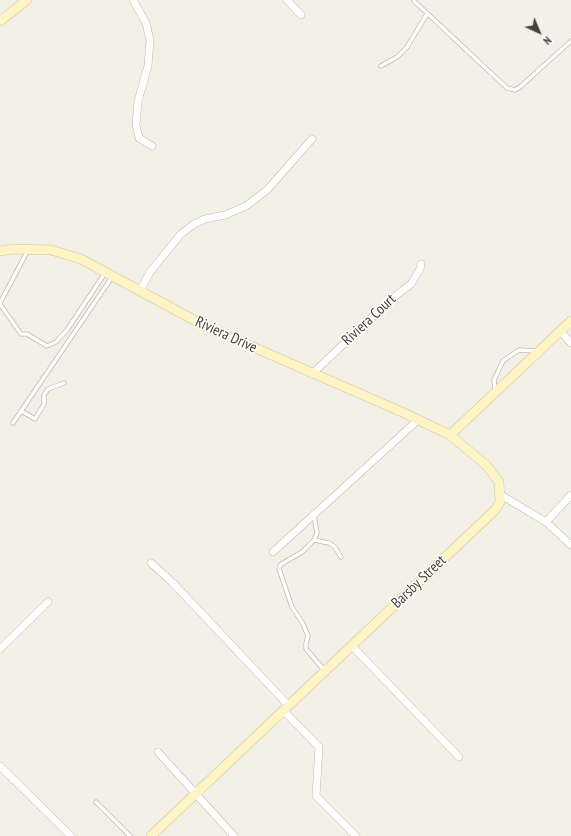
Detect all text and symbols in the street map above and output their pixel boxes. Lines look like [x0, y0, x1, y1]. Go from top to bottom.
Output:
north arrow [519, 12, 559, 52]
text: N [540, 34, 554, 48]
street label: Riviera Court [338, 291, 400, 349]
street label: Riviera Drive [192, 313, 260, 357]
street label: Barsby Street [388, 552, 450, 612]

